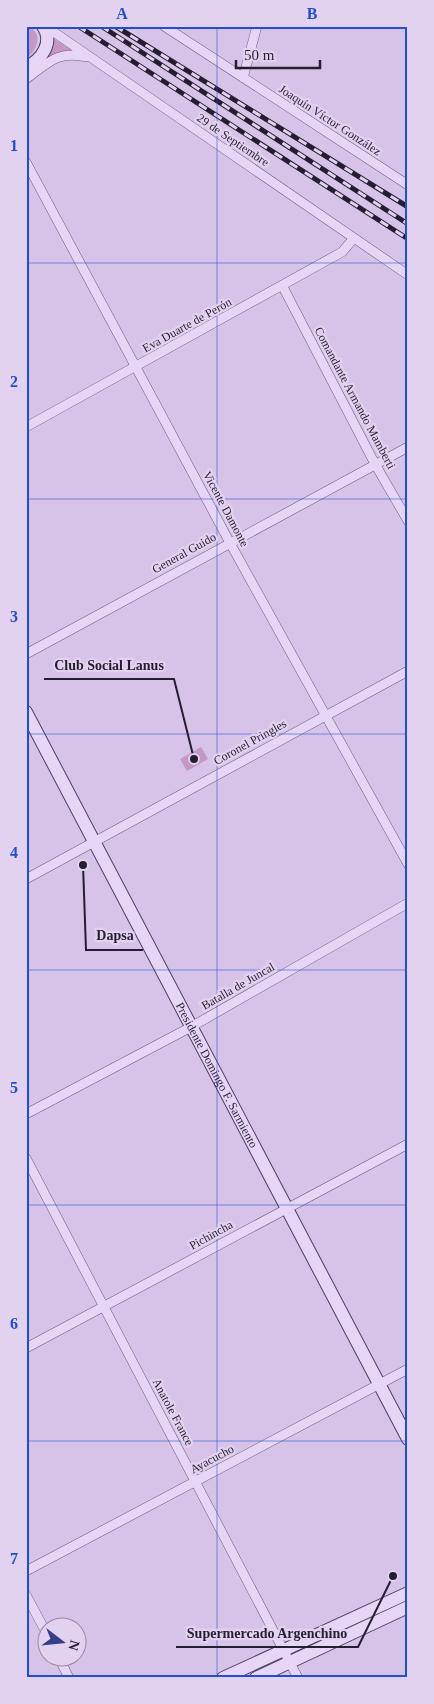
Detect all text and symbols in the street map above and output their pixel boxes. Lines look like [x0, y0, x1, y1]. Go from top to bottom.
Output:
text: A [116, 5, 128, 22]
text: B [307, 5, 318, 22]
scale bar [236, 38, 320, 70]
text: 50 m [244, 47, 275, 63]
street label: Joaquín Víctor González [276, 82, 384, 158]
street label: 29 de Septiembre [194, 111, 272, 169]
text: 1 [10, 137, 18, 154]
street label: Eva Duarte de Perón [140, 295, 234, 355]
street label: Comandante Armando Mamberti [312, 325, 399, 472]
text: 2 [10, 373, 18, 390]
street label: Vicente Damonte [200, 469, 252, 549]
street label: General Guido [150, 530, 218, 576]
text: 3 [10, 608, 18, 625]
callout: Club Social Lanus [44, 650, 174, 679]
text: Club Social Lanus [54, 658, 164, 673]
street label: Coronel Pringles [211, 716, 289, 768]
text: 4 [10, 844, 18, 861]
callout: Dapsa [86, 921, 143, 950]
text: Dapsa [96, 928, 134, 943]
street label: Batalla de Juncal [199, 959, 278, 1013]
street label: Presidente Domingo F. Sarmiento [173, 1000, 261, 1150]
text: 5 [10, 1079, 18, 1096]
street label: Pichincha [187, 1217, 236, 1253]
text: 6 [10, 1315, 18, 1332]
street label: Anatole France [150, 1376, 196, 1448]
street label: Ayacucho [188, 1442, 236, 1476]
text: 7 [10, 1550, 18, 1567]
north arrow [38, 1616, 88, 1666]
callout: Supermercado Argenchino [176, 1618, 358, 1647]
text: Supermercado Argenchino [187, 1626, 347, 1641]
text: N [65, 1639, 83, 1652]

